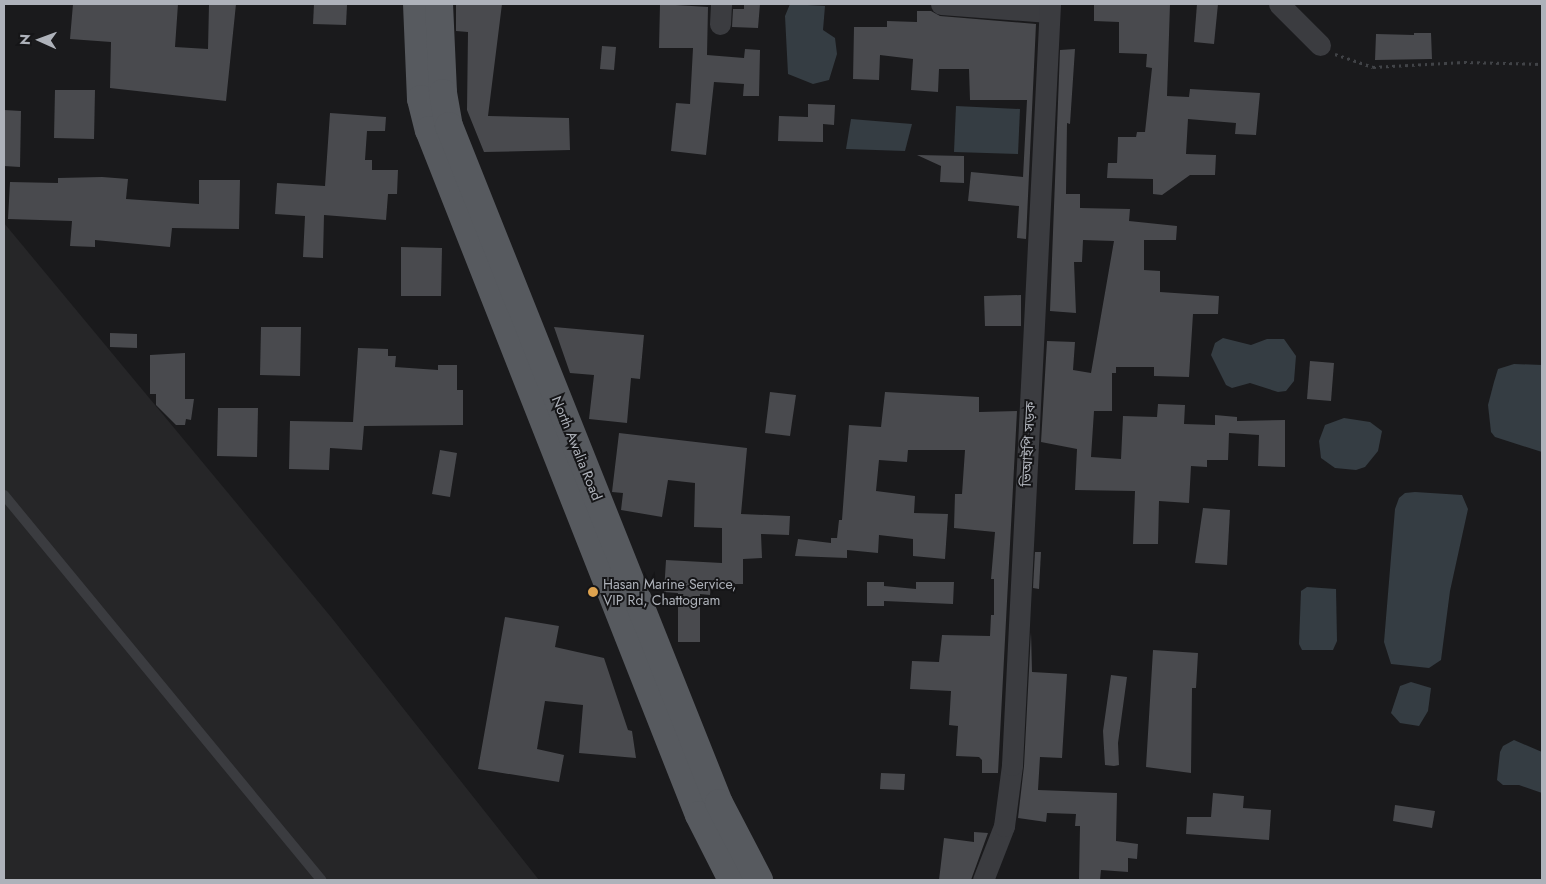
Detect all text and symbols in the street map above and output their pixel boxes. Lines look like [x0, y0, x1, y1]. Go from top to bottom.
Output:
north arrow [15, 15, 65, 65]
text: N [15, 34, 35, 45]
street label: North Awalia Road [548, 393, 606, 503]
street label: ভিআইপি সড়ক [1017, 401, 1039, 487]
place label: Hasan Marine Service, VIP Rd, Chattogram [603, 576, 736, 608]
marker: Hasan Marine Service, VIP Rd, Chattogram [587, 586, 599, 598]

